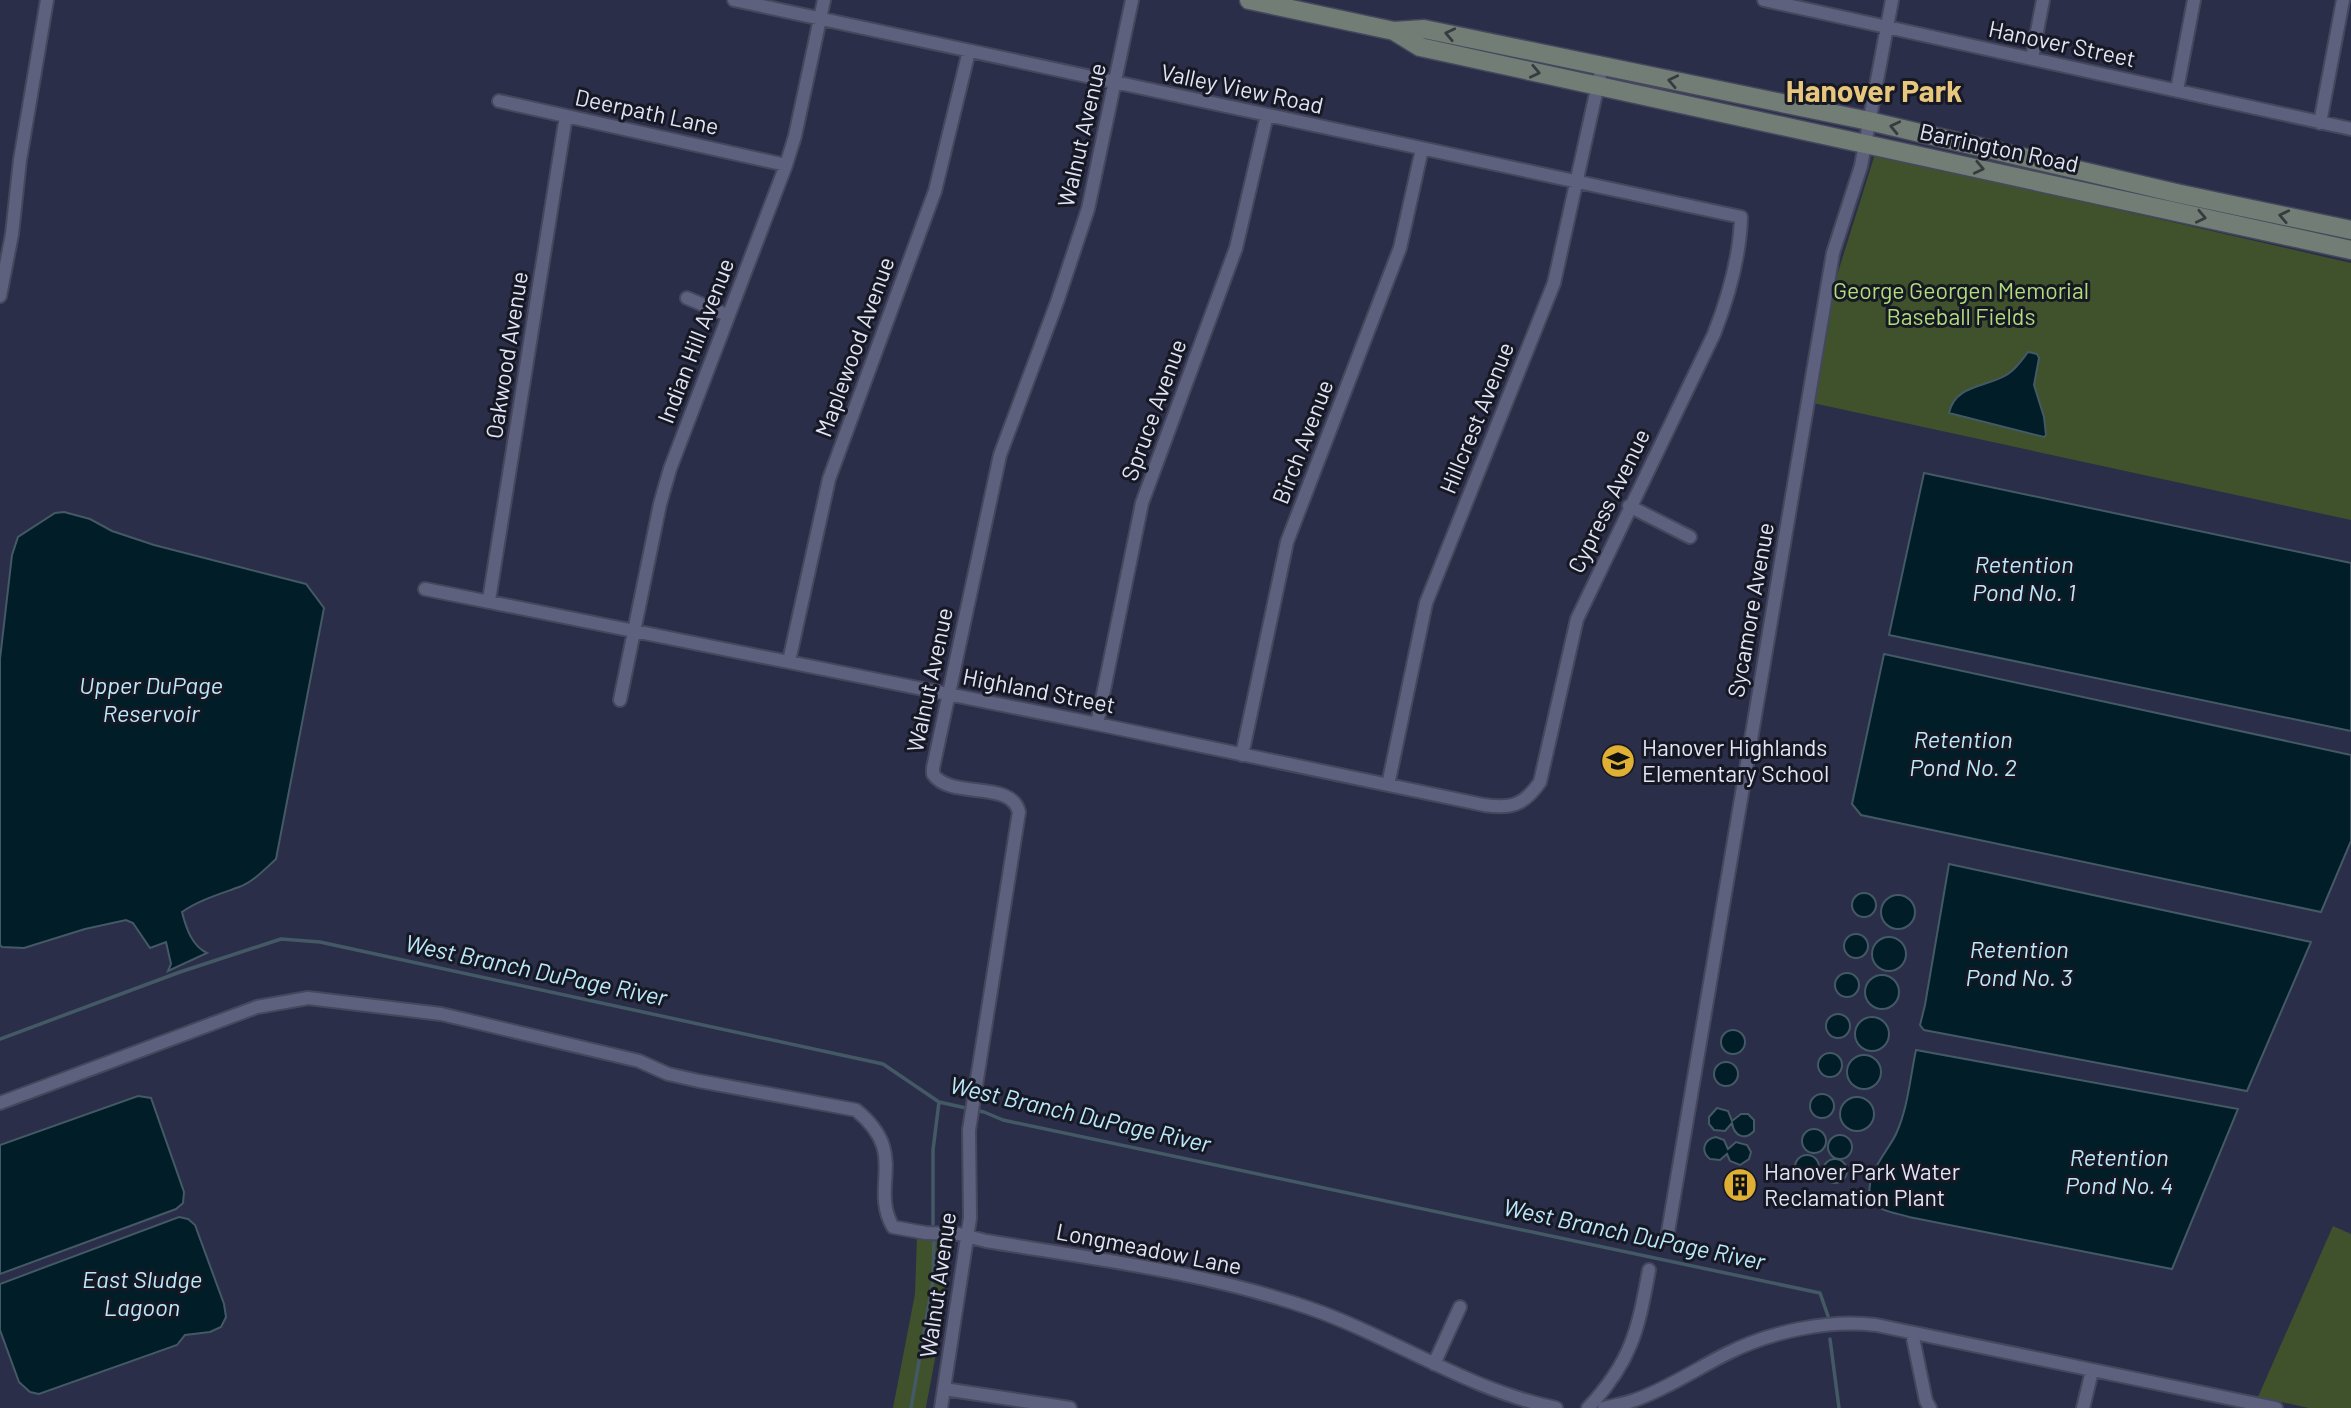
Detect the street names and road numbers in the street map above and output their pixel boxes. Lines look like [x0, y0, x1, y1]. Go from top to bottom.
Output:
street label: Hanover Street [1986, 14, 2138, 72]
street label: Valley View Road [1158, 57, 1326, 119]
street label: Walnut Avenue [1051, 60, 1111, 210]
street label: Deerpath Lane [573, 82, 722, 140]
street label: Barrington Road [1917, 117, 2081, 178]
street label: Maplewood Avenue [808, 253, 900, 441]
street label: Indian Hill Avenue [651, 254, 739, 427]
street label: Oakwood Avenue [479, 269, 533, 440]
street label: Spruce Avenue [1114, 335, 1192, 484]
street label: Hillcrest Avenue [1433, 338, 1519, 497]
street label: Birch Avenue [1266, 376, 1339, 508]
street label: Cypress Avenue [1561, 424, 1655, 577]
street label: Sycamore Avenue [1721, 520, 1779, 699]
street label: Walnut Avenue [900, 605, 958, 755]
street label: Highland Street [961, 662, 1118, 719]
street label: Walnut Avenue [913, 1210, 961, 1360]
street label: Longmeadow Lane [1054, 1216, 1244, 1280]

